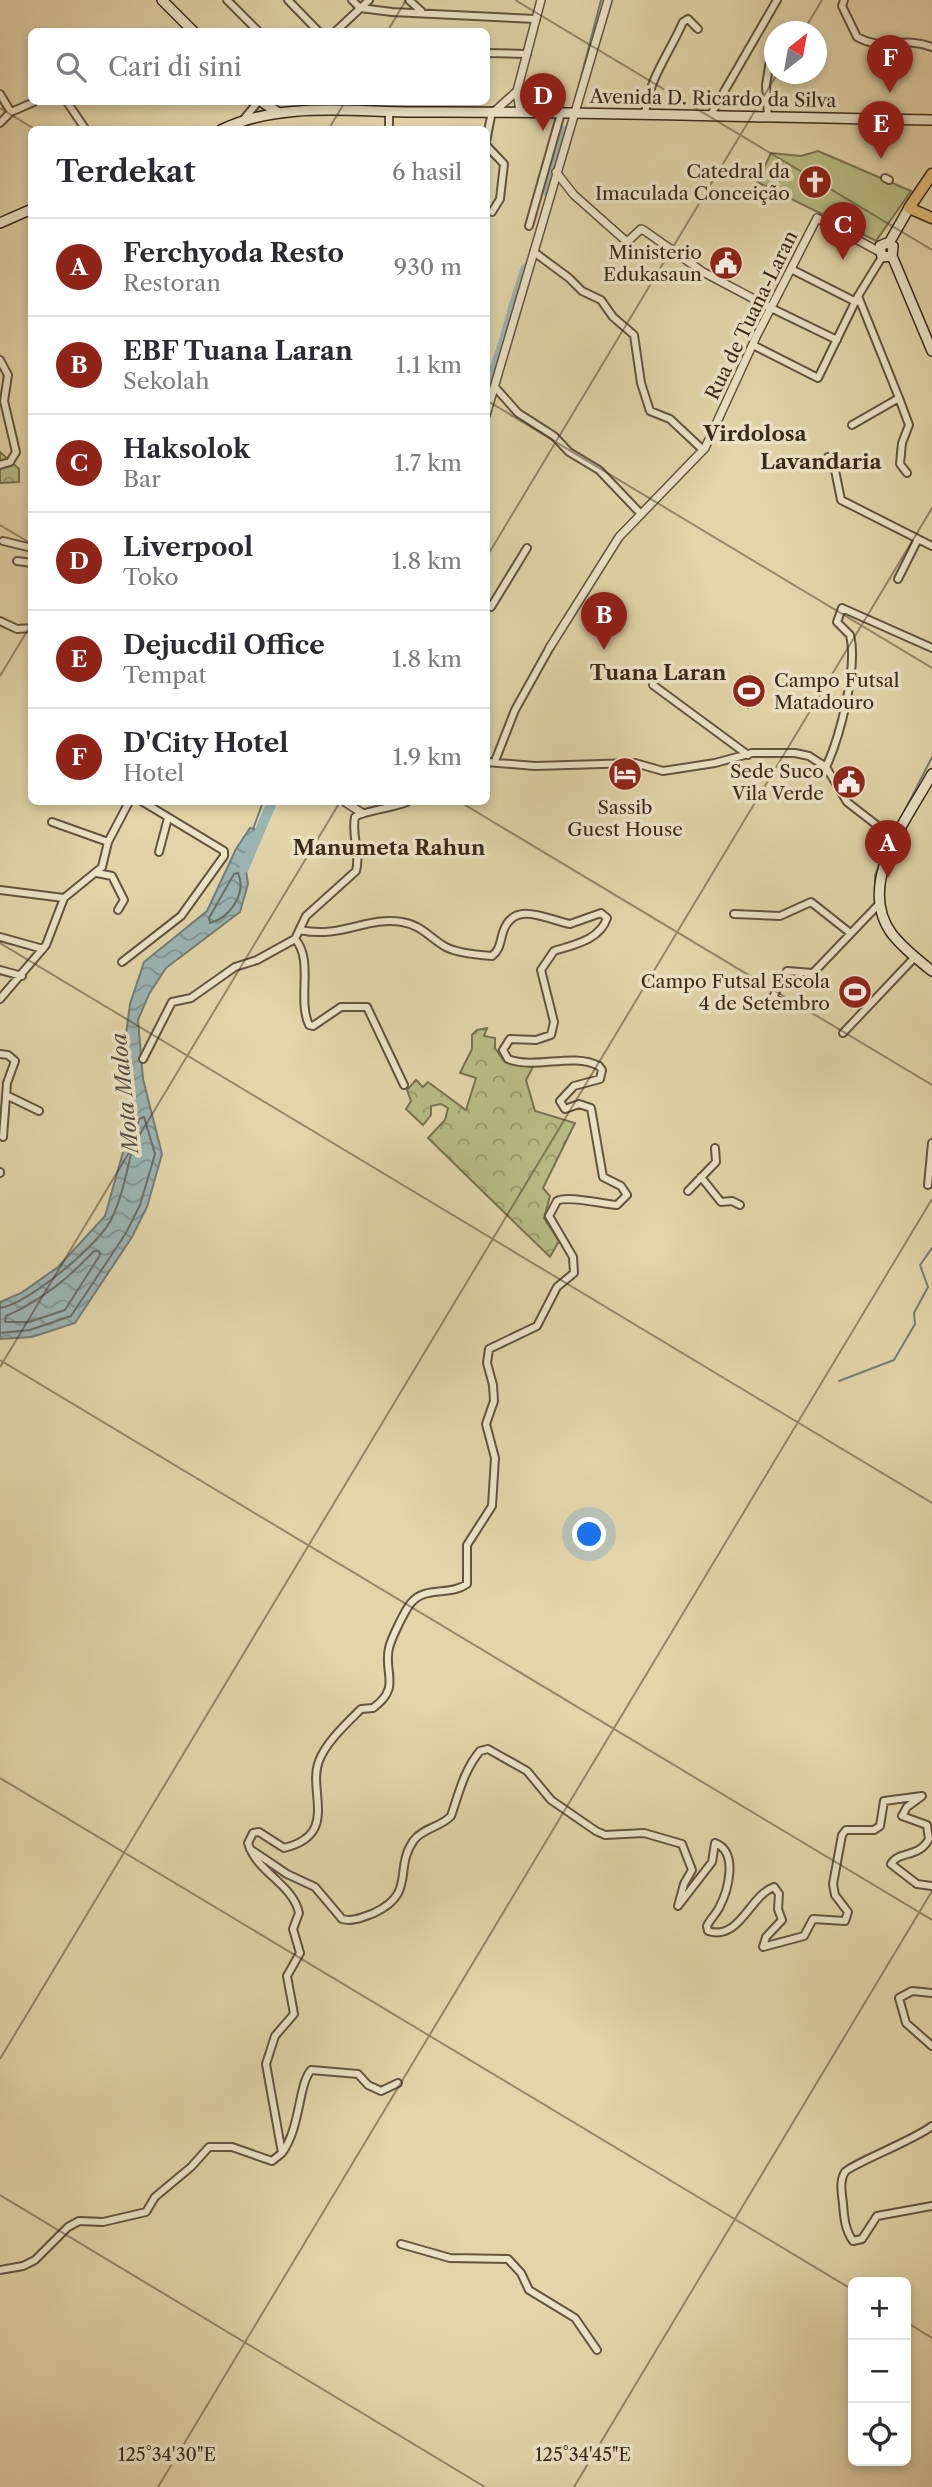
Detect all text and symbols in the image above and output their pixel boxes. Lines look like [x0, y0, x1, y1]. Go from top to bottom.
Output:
north arrow [764, 21, 827, 84]
search box [28, 28, 490, 105]
pin: F [867, 35, 913, 93]
icon: search [52, 48, 90, 86]
text: Cari di sini [108, 51, 242, 83]
pin: D [520, 73, 566, 131]
street label: Avenida D. Ricardo da Silva [588, 85, 837, 112]
pin: E [858, 101, 904, 159]
text: Terdekat [56, 153, 196, 190]
text: 6 hasil [392, 158, 462, 186]
place label: Catedral da Imaculada Conceição [595, 160, 790, 205]
church icon: Catedral da Imaculada Conceição [796, 163, 834, 201]
pin: C [820, 202, 866, 260]
street label: Rua de Tuana-Laran [701, 227, 802, 404]
text: Ferchyoda Resto [123, 237, 344, 269]
place label: Ministerio Edukasaun [603, 241, 702, 286]
public building icon: Ministerio Edukasaun [707, 244, 745, 282]
text: A [70, 253, 88, 281]
text: 930 m [394, 253, 462, 281]
text: Restoran [123, 269, 221, 297]
text: EBF Tuana Laran [123, 335, 353, 367]
text: B [70, 351, 88, 379]
text: 1.1 km [396, 351, 462, 379]
text: Sekolah [123, 367, 210, 395]
district label: Virdolosa [702, 421, 808, 446]
text: Haksolok [123, 433, 250, 465]
text: C [70, 449, 88, 477]
text: 1.7 km [394, 449, 462, 477]
district label: Lavandaria [760, 449, 882, 474]
text: Bar [123, 465, 161, 493]
text: Liverpool [123, 531, 253, 563]
text: D [69, 547, 89, 575]
text: 1.8 km [392, 547, 462, 575]
text: Toko [123, 563, 179, 591]
pin: B [581, 592, 627, 650]
text: Dejucdil Office [123, 629, 325, 661]
text: E [71, 645, 87, 673]
text: 1.8 km [392, 645, 462, 673]
district label: Tuana Laran [590, 660, 727, 685]
text: Tempat [123, 661, 207, 689]
place label: Campo Futsal Matadouro [774, 669, 900, 714]
sports icon: Campo Futsal Matadouro [730, 672, 768, 710]
text: D'City Hotel [123, 727, 288, 759]
text: F [71, 743, 87, 771]
text: 1.9 km [393, 743, 462, 771]
hotel icon: Sassib Guest House [606, 755, 644, 793]
text: Hotel [123, 759, 184, 787]
place label: Sede Suco Vila Verde [730, 760, 824, 805]
public building icon: Sede Suco Vila Verde [830, 763, 868, 801]
place label: Sassib Guest House [567, 796, 683, 841]
pin: A [865, 820, 911, 878]
district label: Manumeta Rahun [293, 835, 486, 860]
place label: Campo Futsal Escola 4 de Setembro [641, 970, 830, 1015]
sports icon: Campo Futsal Escola 4 de Setembro [836, 973, 874, 1011]
water label: Mota Maloa [106, 1031, 144, 1157]
your location [572, 1517, 606, 1551]
map controls [848, 2277, 911, 2466]
button: + [848, 2277, 911, 2340]
button: − [848, 2340, 911, 2403]
button: locate [848, 2403, 911, 2466]
text: 125°34'30"E [118, 2444, 216, 2466]
text: 125°34'45"E [535, 2444, 631, 2466]

